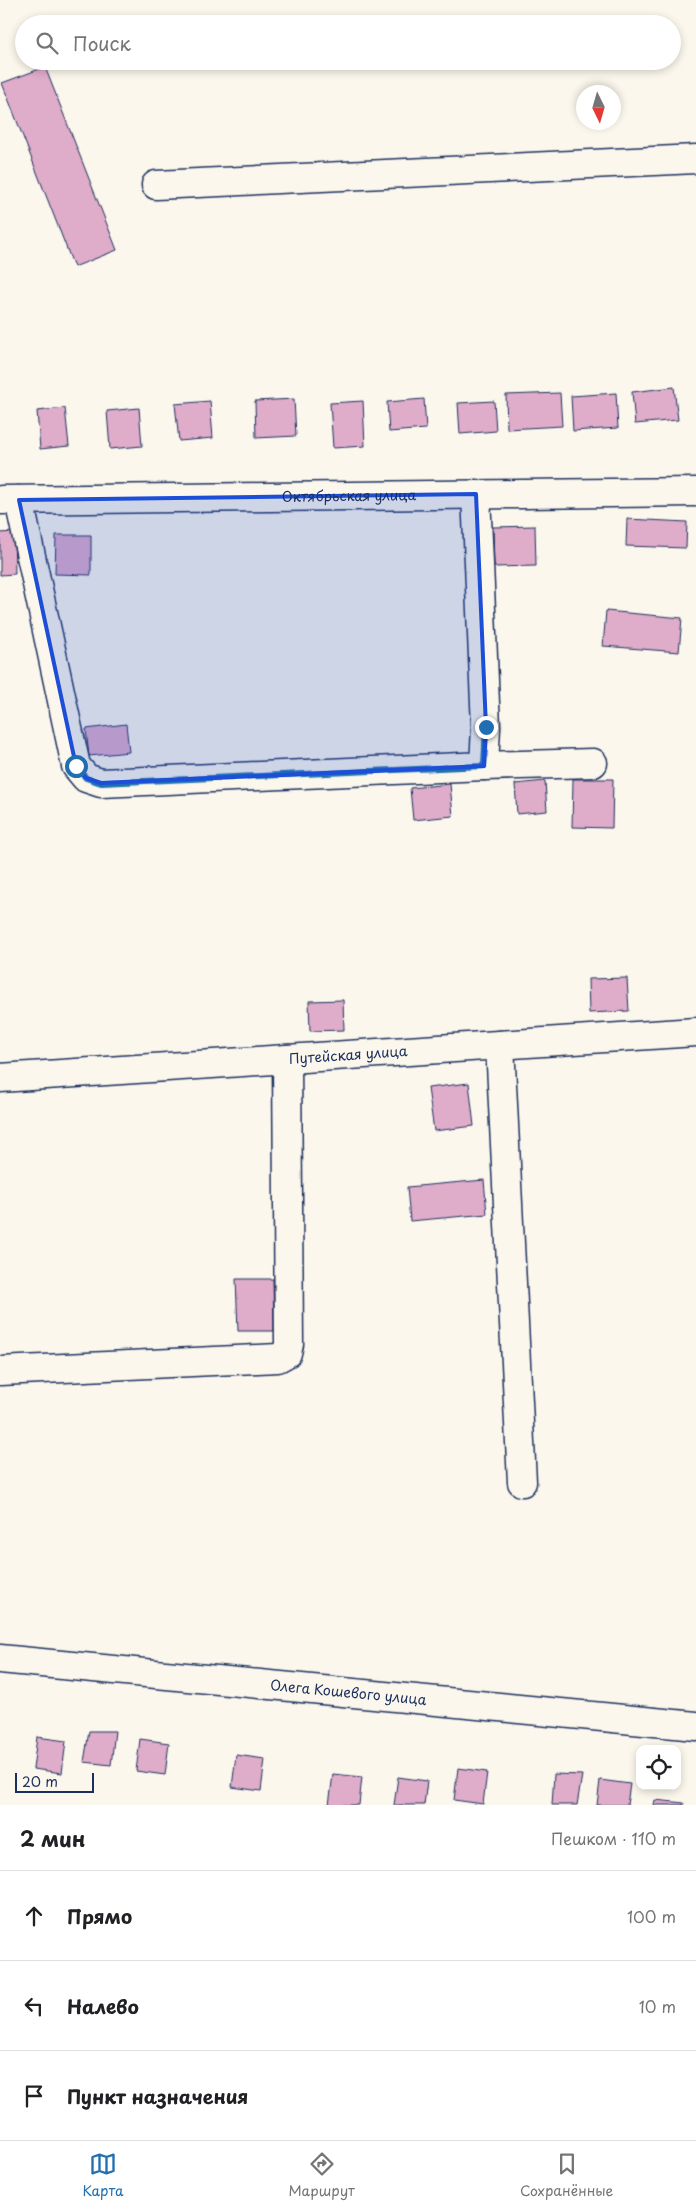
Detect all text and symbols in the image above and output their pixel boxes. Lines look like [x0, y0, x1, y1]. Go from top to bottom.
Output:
search box [15, 15, 681, 70]
icon: search [33, 29, 61, 57]
text: Поиск [73, 29, 131, 57]
north arrow [576, 85, 621, 130]
street label: Октябрьская улица [281, 484, 417, 507]
route end [475, 716, 498, 739]
route start [65, 755, 88, 778]
street label: Путейская улица [288, 1040, 408, 1069]
street label: Олега Кошевого улица [269, 1674, 428, 1710]
map controls [636, 1745, 681, 1790]
button: locate [636, 1745, 681, 1790]
scale bar [15, 1770, 94, 1793]
text: 20 m [22, 1771, 58, 1792]
text: 2 мин [20, 1822, 85, 1854]
text: Пешком · 110 m [551, 1826, 676, 1850]
icon: ahead [20, 1902, 48, 1930]
text: Прямо [67, 1902, 132, 1930]
text: 100 m [627, 1904, 676, 1928]
icon: left [20, 1992, 48, 2020]
text: Налево [67, 1992, 139, 2020]
text: 10 m [639, 1994, 676, 2018]
icon: arrive [20, 2082, 48, 2110]
text: Пункт назначения [67, 2082, 248, 2110]
tab: Карта [83, 2150, 124, 2201]
tab: Маршрут [289, 2150, 355, 2201]
tab: Сохранённые [520, 2150, 613, 2201]

